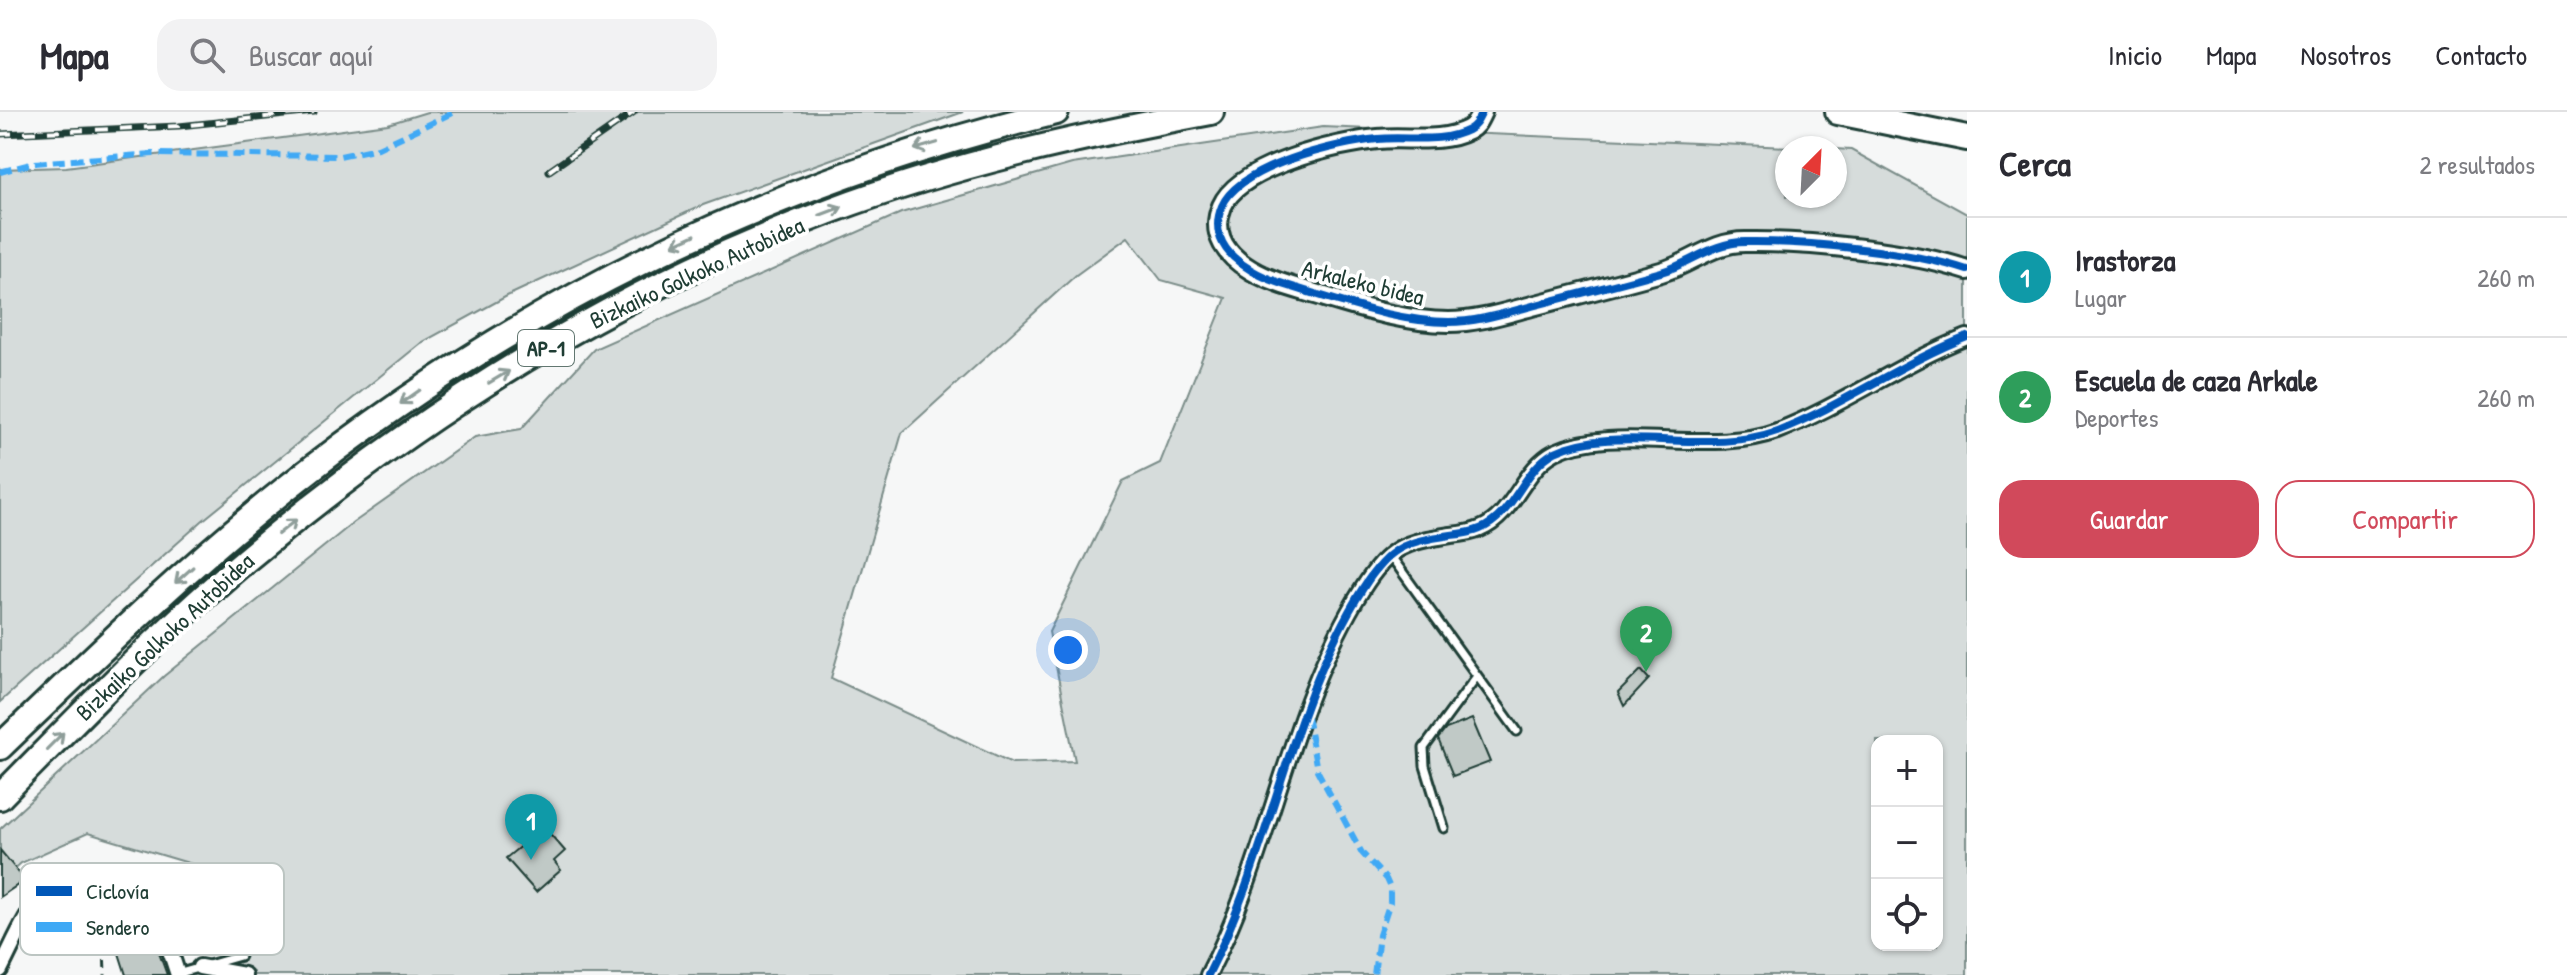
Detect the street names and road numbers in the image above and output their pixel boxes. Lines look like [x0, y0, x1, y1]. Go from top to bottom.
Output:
street label: Bizkaiko Golkoko Autobidea [584, 208, 809, 336]
street label: Arkaleko bidea [1299, 251, 1428, 313]
road number: AP-1 [518, 330, 574, 366]
street label: Bizkaiko Golkoko Autobidea [68, 545, 260, 727]

